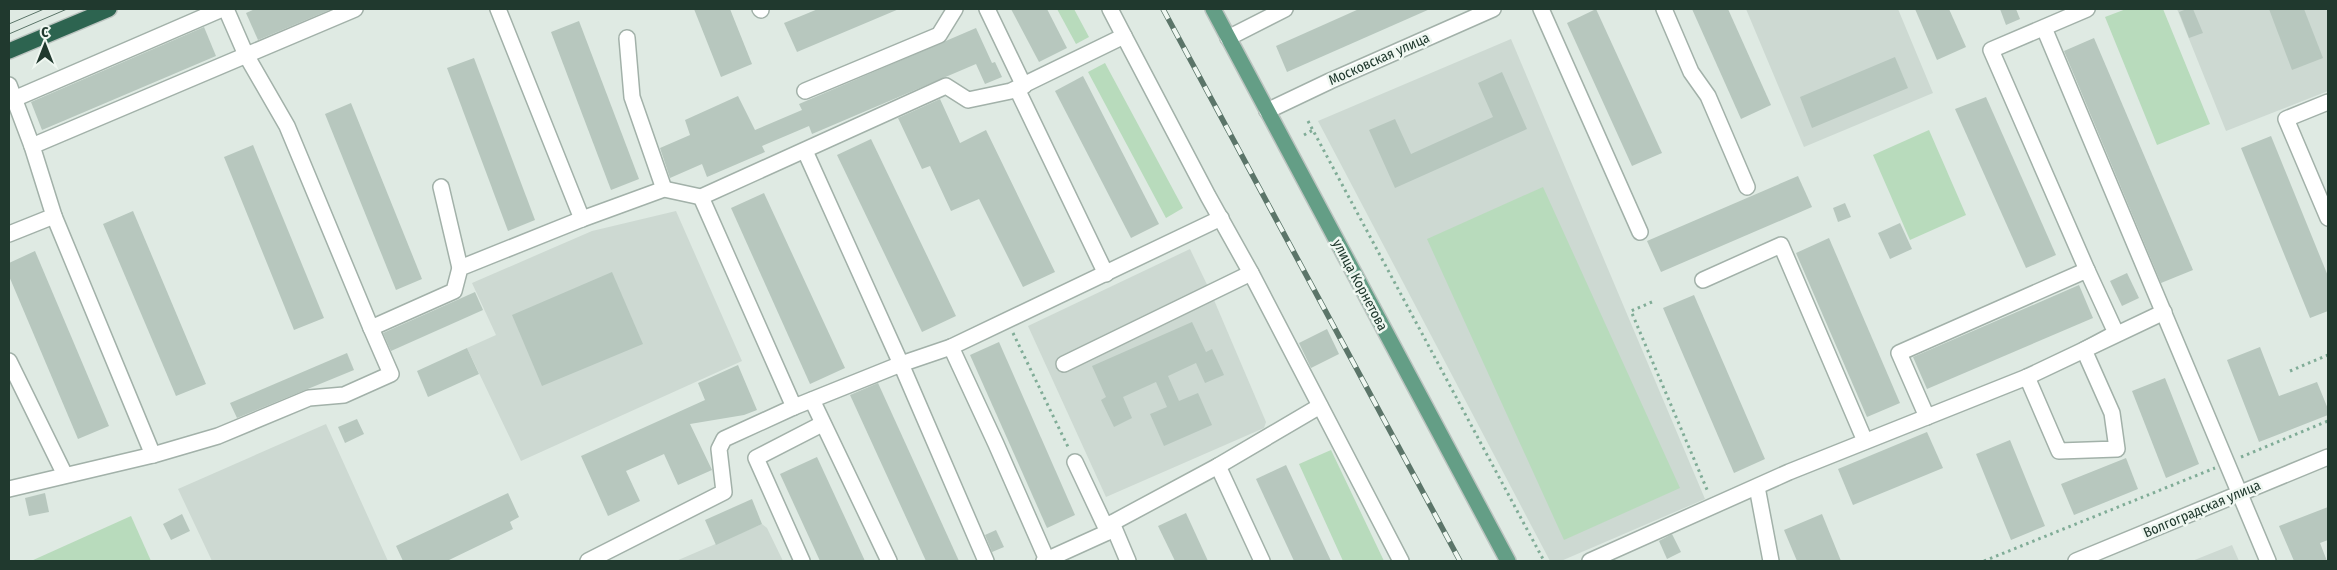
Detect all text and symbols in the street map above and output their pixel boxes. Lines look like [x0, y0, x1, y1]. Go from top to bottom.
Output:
north arrow [20, 20, 70, 70]
text: С [41, 24, 49, 41]
street label: Московская улица [1326, 29, 1432, 89]
street label: улица Корнетова [1329, 236, 1391, 334]
street label: Волгоградская улица [2141, 477, 2263, 541]

